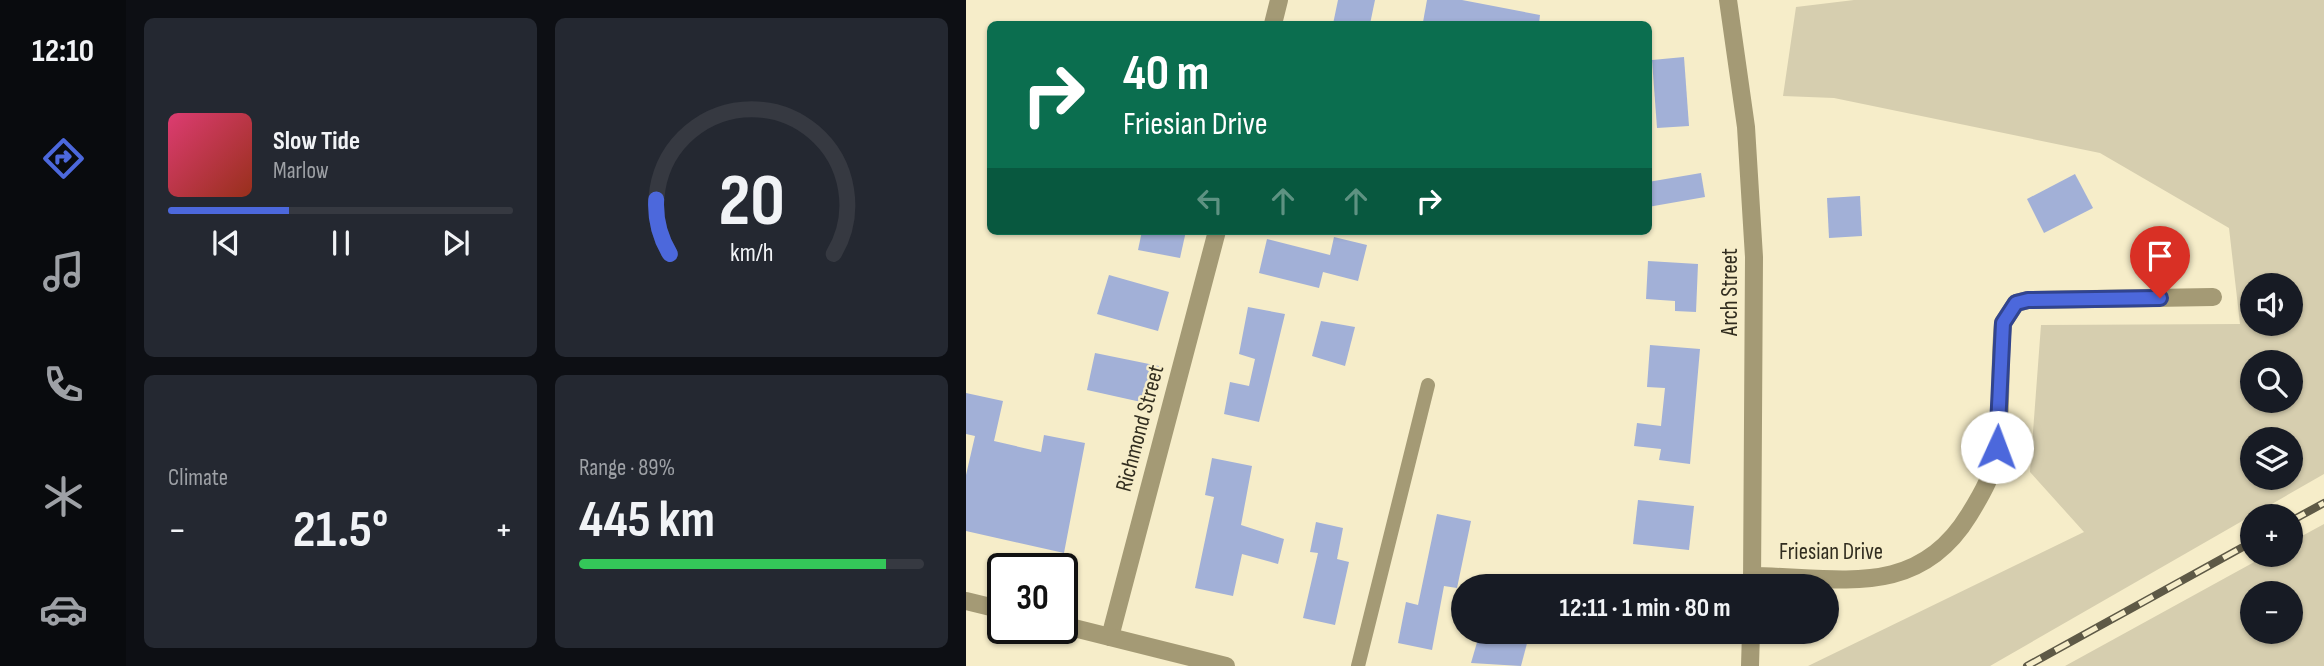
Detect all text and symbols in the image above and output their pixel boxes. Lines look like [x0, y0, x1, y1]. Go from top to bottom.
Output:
text: 12:10 [32, 32, 94, 71]
text: 40 m [1123, 45, 1209, 104]
icon: right [1008, 49, 1099, 140]
text: Friesian Drive [1123, 105, 1268, 144]
text: Slow Tide [273, 126, 360, 157]
icon: directions [39, 134, 88, 183]
text: Marlow [273, 157, 329, 185]
text: 20 [718, 158, 785, 246]
icon: left [1191, 182, 1229, 220]
icon: ahead [1264, 182, 1302, 220]
icon: ahead [1337, 182, 1375, 220]
icon: right [1410, 182, 1448, 220]
icon: previous [207, 224, 245, 262]
icon: pause [322, 224, 360, 262]
icon: next [437, 224, 475, 262]
pin [2130, 226, 2190, 298]
icon: arrive [2141, 237, 2179, 275]
text: km/h [730, 238, 773, 269]
icon: music [39, 247, 88, 296]
street label: Arch Street [1716, 248, 1744, 337]
map controls [2240, 273, 2303, 644]
button: sound [2240, 273, 2303, 336]
button: search [2240, 350, 2303, 413]
icon: phone [39, 360, 88, 409]
street label: Richmond Street [1110, 362, 1170, 495]
position arrow [1960, 410, 2034, 484]
button: layers [2240, 427, 2303, 490]
text: Range · 89% [579, 454, 675, 482]
text: Climate [168, 464, 228, 492]
icon: climate [39, 472, 88, 521]
text: 445 km [579, 489, 715, 552]
text: 21.5° [293, 499, 388, 562]
button: + [2240, 504, 2303, 567]
text: − [168, 508, 187, 553]
text: + [494, 508, 513, 553]
street label: Friesian Drive [1779, 538, 1883, 566]
speed limit sign: 30 [987, 553, 1078, 644]
button: − [2240, 581, 2303, 644]
icon: car [39, 585, 88, 634]
text: 12:11 · 1 min · 80 m [1560, 593, 1731, 624]

